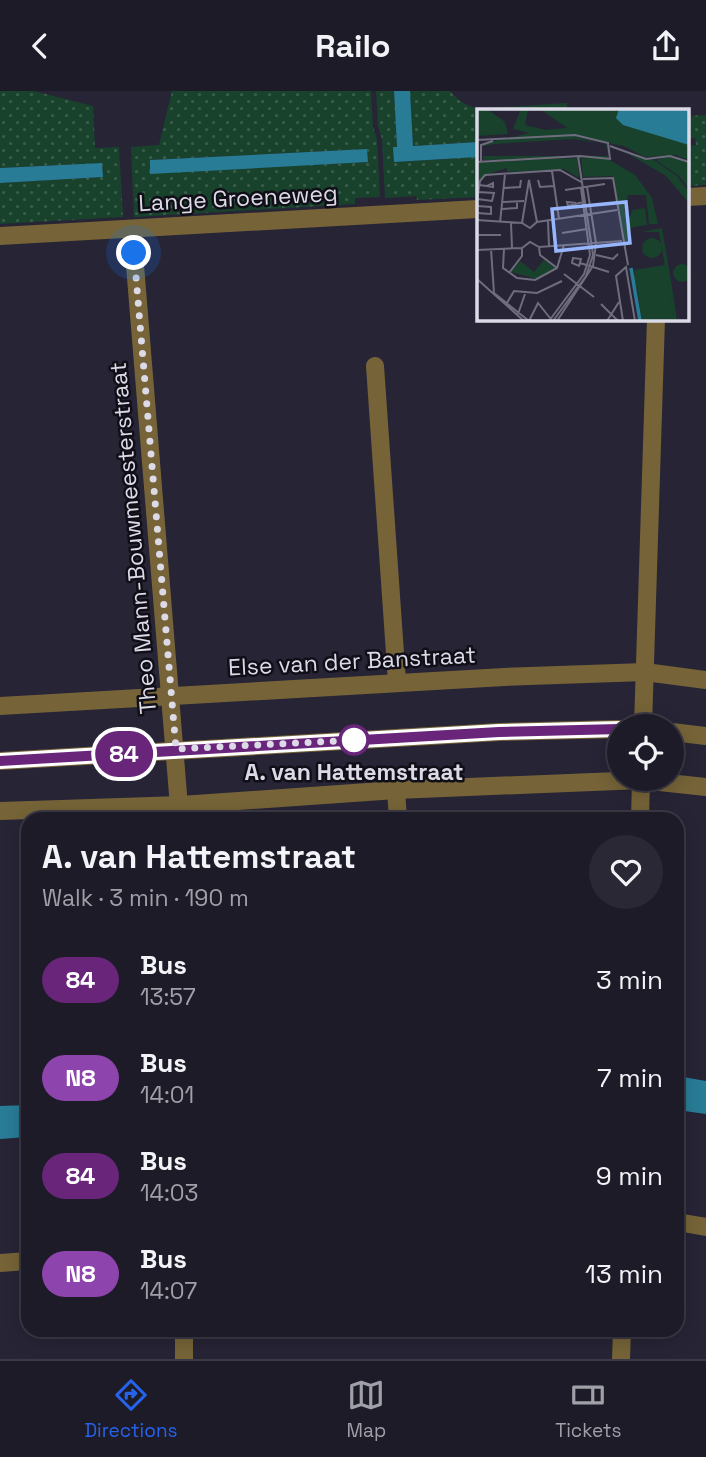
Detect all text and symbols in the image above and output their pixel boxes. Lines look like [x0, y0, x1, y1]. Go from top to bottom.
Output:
text: Railo [315, 26, 391, 66]
icon: back [21, 27, 59, 65]
icon: share [647, 27, 685, 65]
inset map [477, 109, 688, 320]
street label: Lange Groeneweg [138, 178, 338, 218]
your location [116, 235, 151, 270]
street label: Theo Mann-Bouwmeesterstraat [103, 361, 163, 715]
street label: Else van der Banstraat [227, 640, 477, 682]
map controls [607, 714, 684, 791]
button: locate [607, 714, 684, 791]
marker: A. van Hattemstraat [339, 725, 369, 755]
line badge: 84 [92, 731, 156, 777]
text: 84 [109, 738, 139, 769]
place label: A. van Hattemstraat [245, 757, 463, 787]
button: heart [589, 835, 663, 909]
text: A. van Hattemstraat [42, 836, 356, 878]
text: Walk · 3 min · 190 m [42, 883, 249, 913]
text: Bus [140, 948, 187, 982]
text: 3 min [596, 963, 663, 997]
text: 84 [66, 964, 95, 995]
text: 13:57 [140, 982, 196, 1012]
text: Bus [140, 1046, 187, 1080]
text: 7 min [597, 1061, 663, 1095]
text: N8 [65, 1062, 96, 1093]
text: 14:01 [140, 1080, 194, 1110]
text: Bus [140, 1144, 187, 1178]
text: 9 min [596, 1159, 663, 1193]
text: 84 [66, 1160, 95, 1191]
text: 14:03 [140, 1178, 198, 1208]
text: Bus [140, 1242, 187, 1276]
text: 13 min [585, 1257, 663, 1291]
text: N8 [65, 1258, 96, 1289]
text: 14:07 [140, 1276, 197, 1306]
tab: Directions [84, 1376, 178, 1443]
tab: Map [347, 1376, 386, 1443]
tab: Tickets [555, 1376, 622, 1443]

